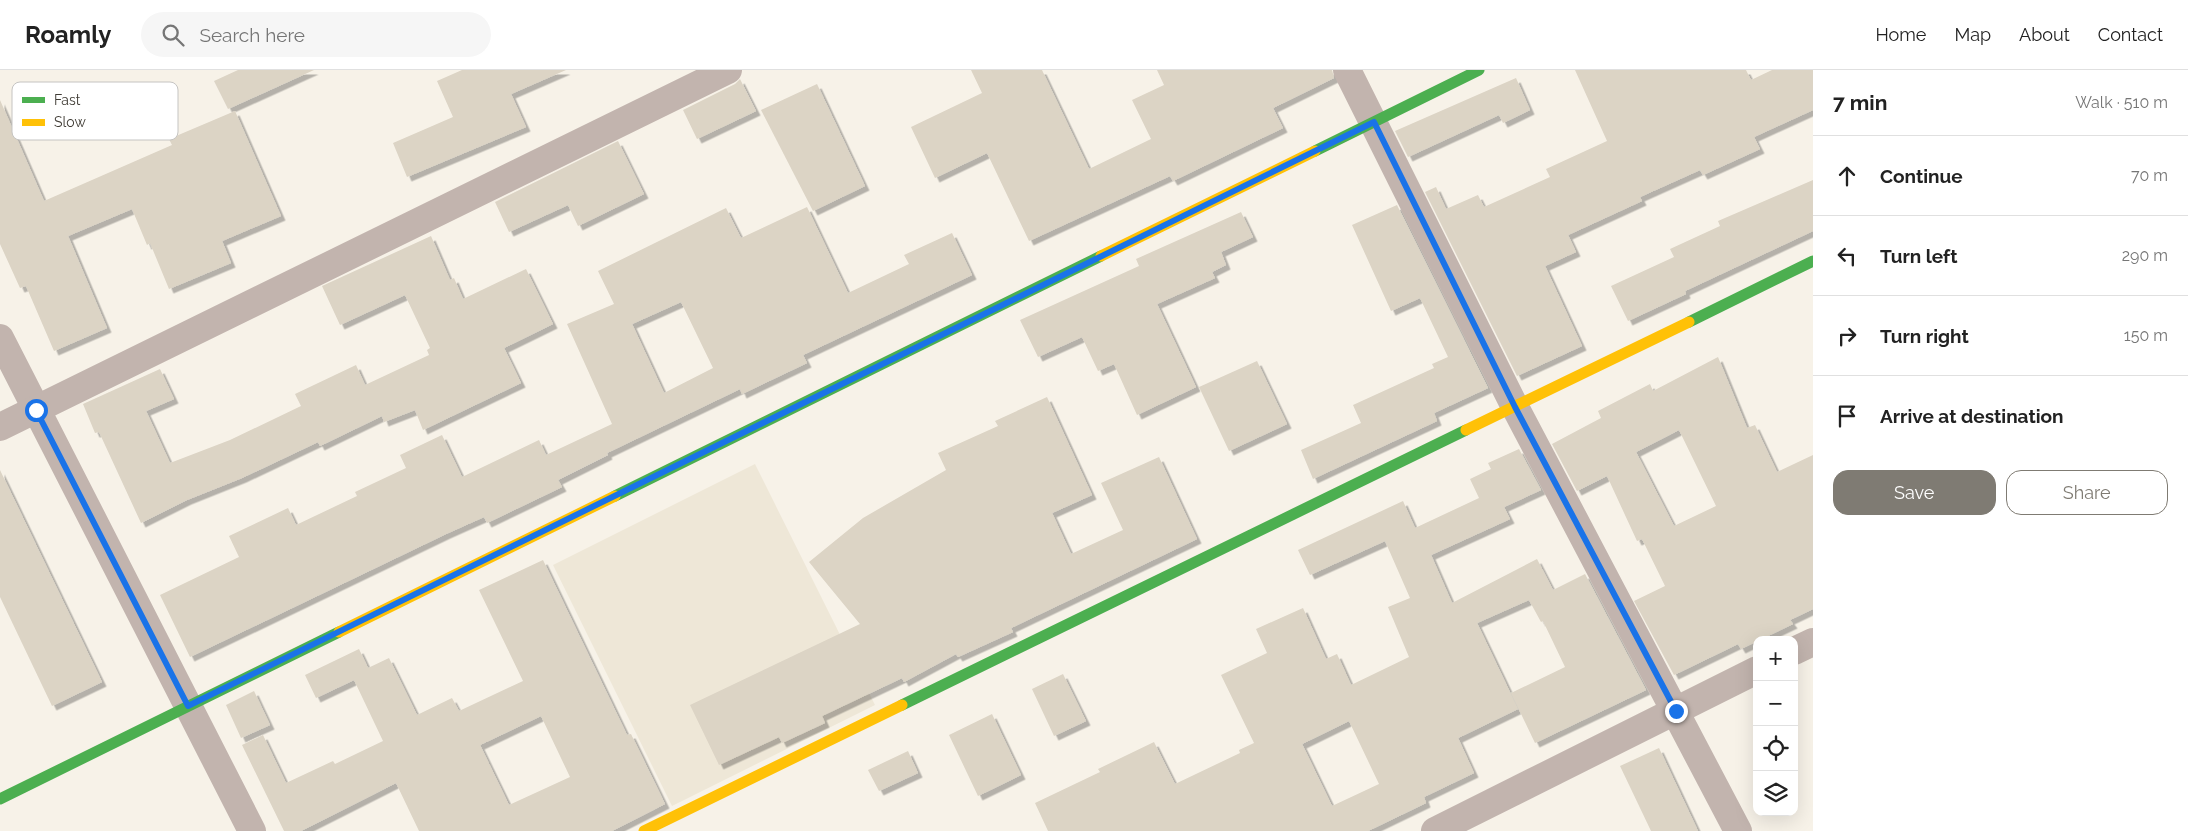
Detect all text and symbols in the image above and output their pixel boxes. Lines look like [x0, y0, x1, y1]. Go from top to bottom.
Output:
search box [141, 12, 491, 57]
text: Roamly [25, 20, 111, 49]
icon: search [159, 21, 187, 49]
text: Search here [199, 24, 305, 46]
text: Home [1875, 24, 1926, 45]
text: Map [1954, 24, 1991, 45]
text: About [2019, 24, 2070, 45]
text: Contact [2098, 24, 2163, 45]
legend [12, 82, 178, 140]
text: 7 min [1833, 90, 1887, 115]
text: Fast [54, 92, 81, 108]
text: Walk · 510 m [2075, 93, 2168, 112]
text: Slow [54, 114, 86, 130]
icon: ahead [1833, 162, 1861, 190]
text: Continue [1880, 165, 1963, 187]
text: 70 m [2131, 166, 2168, 185]
icon: left [1833, 242, 1861, 270]
text: Turn left [1880, 245, 1957, 267]
text: 290 m [2122, 246, 2168, 265]
icon: right [1833, 322, 1861, 350]
text: Turn right [1880, 325, 1969, 347]
text: 150 m [2124, 326, 2168, 345]
route start [25, 399, 48, 422]
icon: arrive [1833, 402, 1861, 430]
text: Arrive at destination [1880, 405, 2064, 427]
button: Save [1833, 470, 1996, 515]
button: Share [2006, 470, 2168, 515]
map controls [1753, 636, 1798, 816]
button: + [1753, 636, 1798, 681]
button: − [1753, 681, 1798, 726]
route end [1665, 700, 1688, 723]
button: locate [1753, 726, 1798, 771]
button: layers [1753, 771, 1798, 816]

